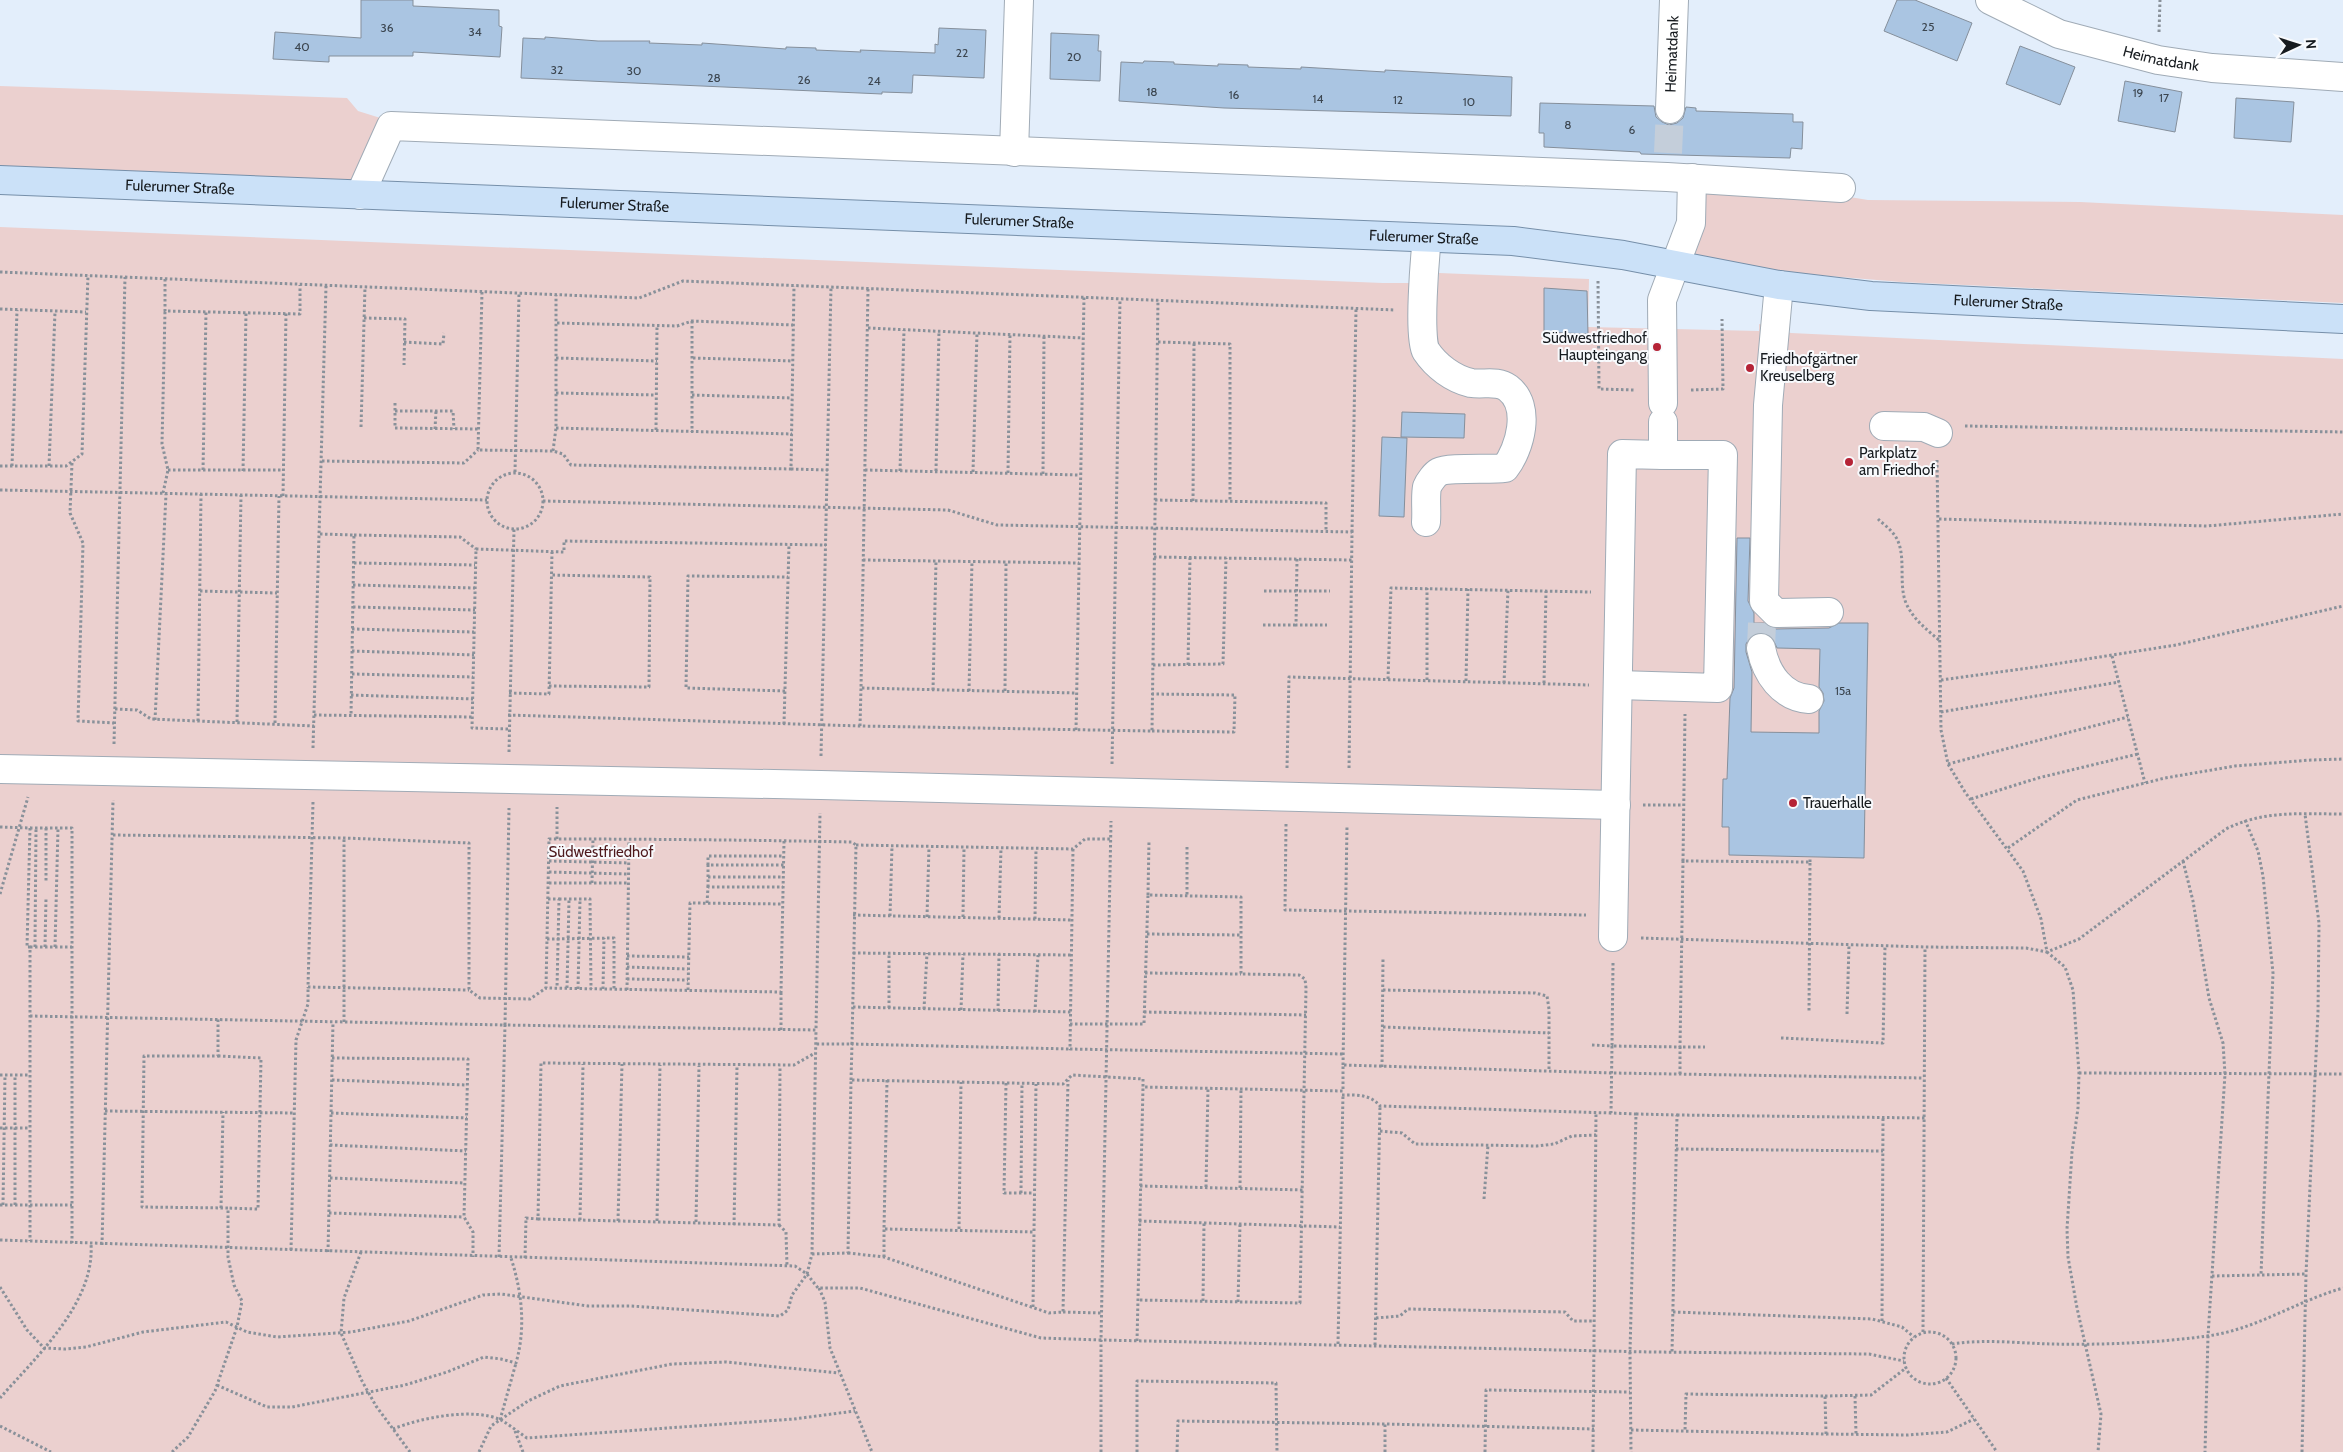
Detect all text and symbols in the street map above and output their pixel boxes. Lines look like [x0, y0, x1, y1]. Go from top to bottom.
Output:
street label: Heimatdank [1662, 15, 1682, 93]
house number: 25 [1922, 19, 1934, 34]
house number: 36 [380, 20, 394, 35]
north arrow [2273, 20, 2323, 70]
house number: 34 [468, 24, 482, 39]
house number: 40 [294, 39, 310, 54]
text: N [2302, 39, 2320, 50]
street label: Heimatdank [2121, 42, 2200, 75]
house number: 22 [956, 45, 968, 60]
house number: 20 [1067, 49, 1081, 64]
house number: 32 [551, 62, 563, 77]
house number: 30 [627, 63, 641, 78]
house number: 28 [707, 70, 721, 85]
house number: 26 [797, 72, 811, 87]
house number: 24 [867, 73, 881, 88]
house number: 18 [1146, 84, 1158, 99]
house number: 19 [2133, 85, 2144, 100]
house number: 16 [1229, 87, 1240, 102]
house number: 17 [2159, 90, 2169, 105]
house number: 14 [1313, 91, 1323, 106]
house number: 12 [1393, 92, 1403, 107]
house number: 10 [1463, 94, 1475, 109]
house number: 8 [1564, 117, 1572, 132]
house number: 6 [1629, 122, 1636, 137]
street label: Fulerumer Straße [125, 176, 235, 198]
street label: Fulerumer Straße [559, 194, 670, 216]
street label: Fulerumer Straße [964, 210, 1075, 232]
street label: Fulerumer Straße [1369, 226, 1479, 249]
street label: Fulerumer Straße [1953, 291, 2064, 314]
place label: Südwestfriedhof Haupteingang [1542, 329, 1648, 364]
marker: Südwestfriedhof Haupteingang [1651, 341, 1663, 353]
place label: Friedhofgärtner Kreuselberg [1760, 350, 1858, 385]
marker: Friedhofgärtner Kreuselberg [1744, 362, 1756, 374]
place label: Parkplatz am Friedhof [1859, 444, 1935, 479]
marker: Parkplatz am Friedhof [1843, 456, 1855, 468]
house number: 15a [1835, 683, 1851, 698]
place label: Trauerhalle [1803, 794, 1872, 812]
marker: Trauerhalle [1787, 797, 1799, 809]
park label: Südwestfriedhof [549, 843, 653, 861]

